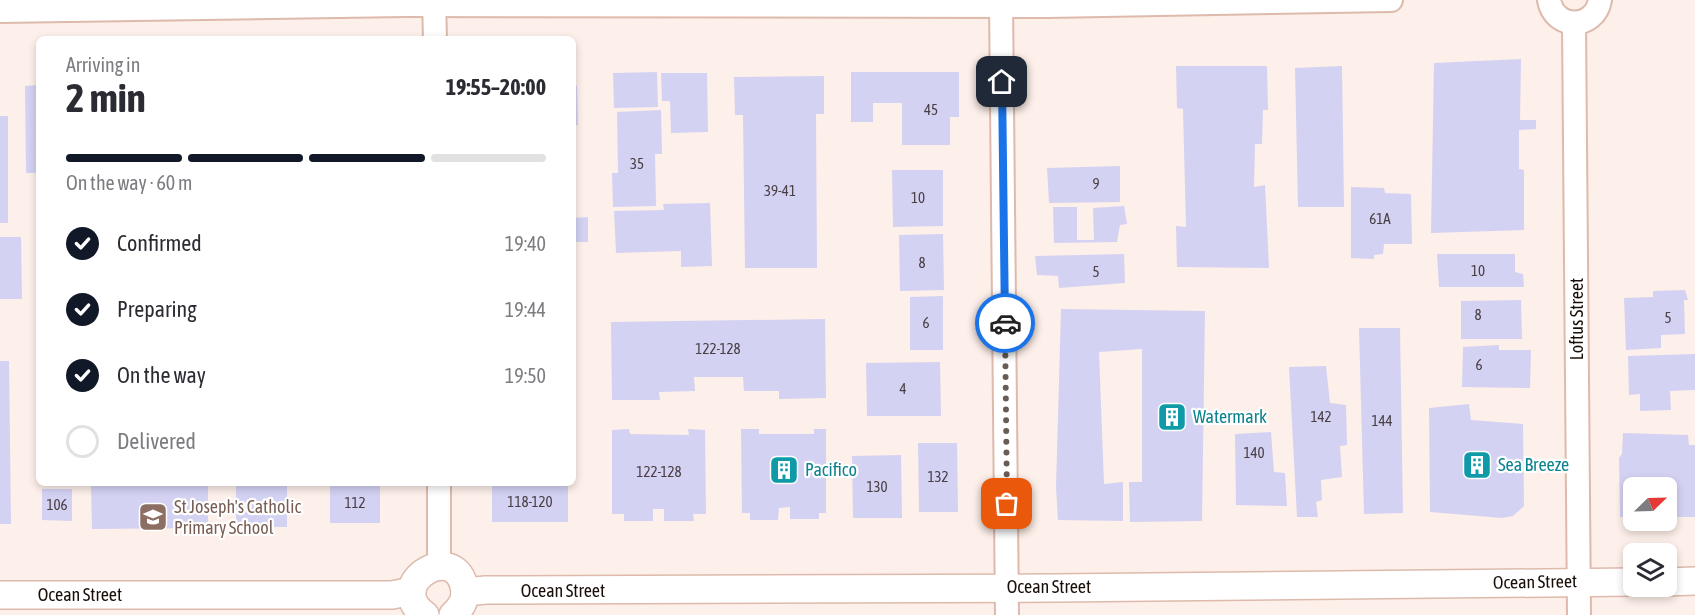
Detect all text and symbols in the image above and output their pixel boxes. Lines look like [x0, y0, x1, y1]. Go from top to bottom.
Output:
text: Arriving in [66, 53, 140, 76]
pin [976, 56, 1027, 107]
icon: home [985, 65, 1018, 98]
text: 19:55–20:00 [446, 74, 546, 100]
text: 2 min [66, 76, 146, 120]
house number: 45 [924, 101, 938, 118]
house number: 35 [630, 155, 644, 172]
text: On the way · 60 m [66, 171, 192, 194]
house number: 9 [1092, 175, 1100, 192]
house number: 39-41 [764, 182, 796, 199]
house number: 10 [911, 189, 925, 206]
house number: 61A [1369, 210, 1391, 227]
icon: check [66, 227, 99, 260]
text: Confirmed [117, 230, 202, 256]
text: 19:40 [505, 232, 546, 255]
house number: 8 [918, 254, 926, 271]
house number: 10 [1471, 262, 1485, 279]
house number: 5 [1092, 263, 1100, 280]
street label: Loftus Street [1566, 278, 1587, 360]
icon: check [66, 293, 99, 326]
courier [975, 293, 1035, 353]
text: Preparing [117, 296, 197, 322]
text: 19:44 [505, 298, 546, 321]
house number: 8 [1474, 306, 1482, 323]
icon: car [989, 307, 1022, 340]
house number: 5 [1664, 309, 1672, 326]
house number: 6 [922, 314, 930, 331]
house number: 122-128 [695, 340, 741, 357]
house number: 6 [1475, 356, 1483, 373]
icon: check [66, 359, 99, 392]
text: On the way [117, 362, 206, 388]
text: 19:50 [505, 364, 546, 387]
house number: 4 [899, 380, 907, 397]
building icon: Watermark [1156, 401, 1188, 433]
place label: Watermark [1193, 406, 1267, 427]
house number: 142 [1310, 408, 1332, 425]
house number: 144 [1371, 412, 1393, 429]
text: Delivered [117, 428, 196, 454]
house number: 140 [1243, 444, 1265, 461]
building icon: Sea Breeze [1461, 449, 1493, 481]
building icon: Pacifico [768, 454, 800, 486]
place label: Sea Breeze [1498, 454, 1569, 475]
place label: Pacifico [805, 459, 857, 480]
house number: 122-128 [636, 463, 682, 480]
house number: 132 [927, 468, 949, 485]
north arrow [1623, 477, 1677, 531]
map controls [1623, 477, 1677, 597]
house number: 130 [866, 478, 888, 495]
pin [981, 478, 1032, 529]
icon: bag [990, 487, 1023, 520]
house number: 118-120 [507, 493, 553, 510]
house number: 112 [344, 494, 366, 511]
house number: 106 [46, 496, 68, 513]
place label: St Joseph's Catholic Primary School [174, 496, 301, 538]
school or university icon: St Joseph's Catholic Primary School [137, 501, 169, 533]
button: layers [1623, 543, 1677, 597]
street label: Ocean Street [1493, 570, 1577, 593]
street label: Ocean Street [1007, 576, 1091, 597]
street label: Ocean Street [521, 580, 605, 601]
street label: Ocean Street [38, 584, 122, 605]

